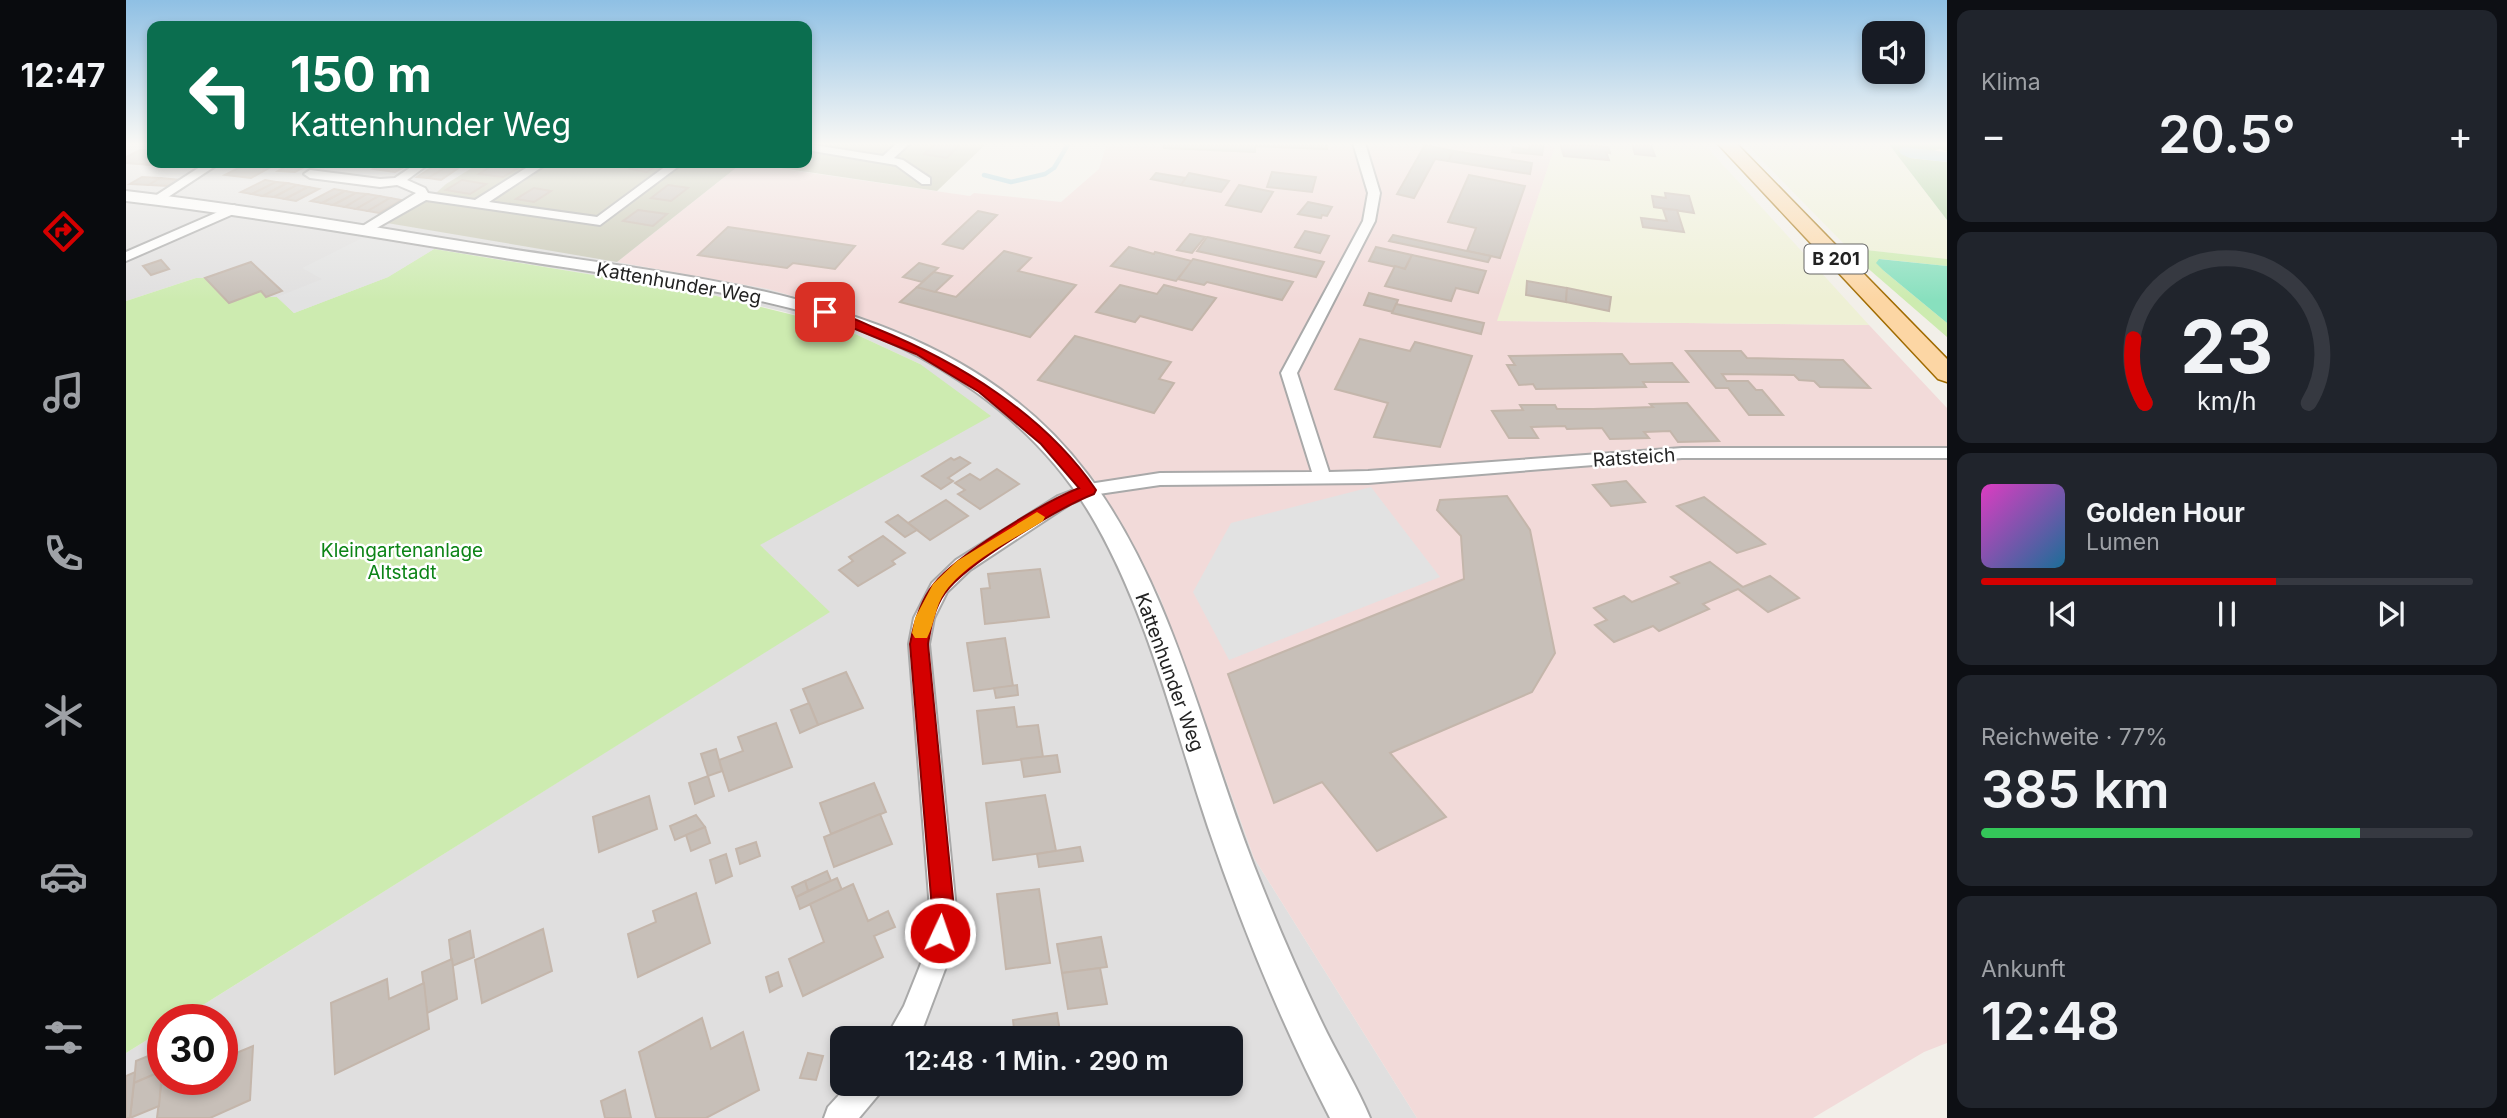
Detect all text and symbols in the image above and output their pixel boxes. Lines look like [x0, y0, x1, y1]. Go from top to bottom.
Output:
map controls [1862, 21, 1925, 84]
button: sound [1862, 21, 1925, 84]
text: 150 m [290, 45, 432, 104]
icon: left [175, 49, 266, 140]
text: 12:47 [21, 56, 105, 95]
text: Klima [1981, 68, 2041, 96]
text: 20.5° [2158, 103, 2296, 166]
text: Kattenhunder Weg [290, 105, 571, 144]
text: − [1981, 112, 2006, 158]
text: + [2448, 112, 2473, 158]
icon: directions [39, 207, 88, 256]
road number: B 201 [1804, 244, 1868, 274]
street label: Kattenhunder Weg [595, 258, 763, 309]
pin [795, 282, 855, 342]
icon: arrive [806, 293, 844, 331]
text: 23 [2181, 303, 2273, 392]
icon: music [39, 368, 88, 417]
text: km/h [2197, 386, 2257, 416]
street label: Ratsteich [1592, 443, 1676, 472]
text: Golden Hour [2086, 497, 2245, 528]
text: Lumen [2086, 528, 2160, 556]
icon: phone [39, 529, 88, 578]
park label: Kleingartenanlage Altstadt [321, 539, 483, 584]
street label: Kattenhunder Weg [1130, 590, 1209, 755]
icon: previous [2044, 595, 2082, 633]
icon: pause [2208, 595, 2246, 633]
icon: next [2372, 595, 2410, 633]
icon: climate [39, 691, 88, 740]
text: Reichweite · 77% [1981, 723, 2168, 751]
text: 385 km [1981, 758, 2170, 821]
icon: car [39, 852, 88, 901]
position arrow [903, 896, 977, 970]
text: Ankunft [1981, 955, 2066, 983]
text: 12:48 [1981, 990, 2120, 1053]
speed limit sign: 30 [147, 1004, 238, 1095]
icon: filters [39, 1013, 88, 1062]
text: 12:48 · 1 Min. · 290 m [904, 1045, 1169, 1076]

